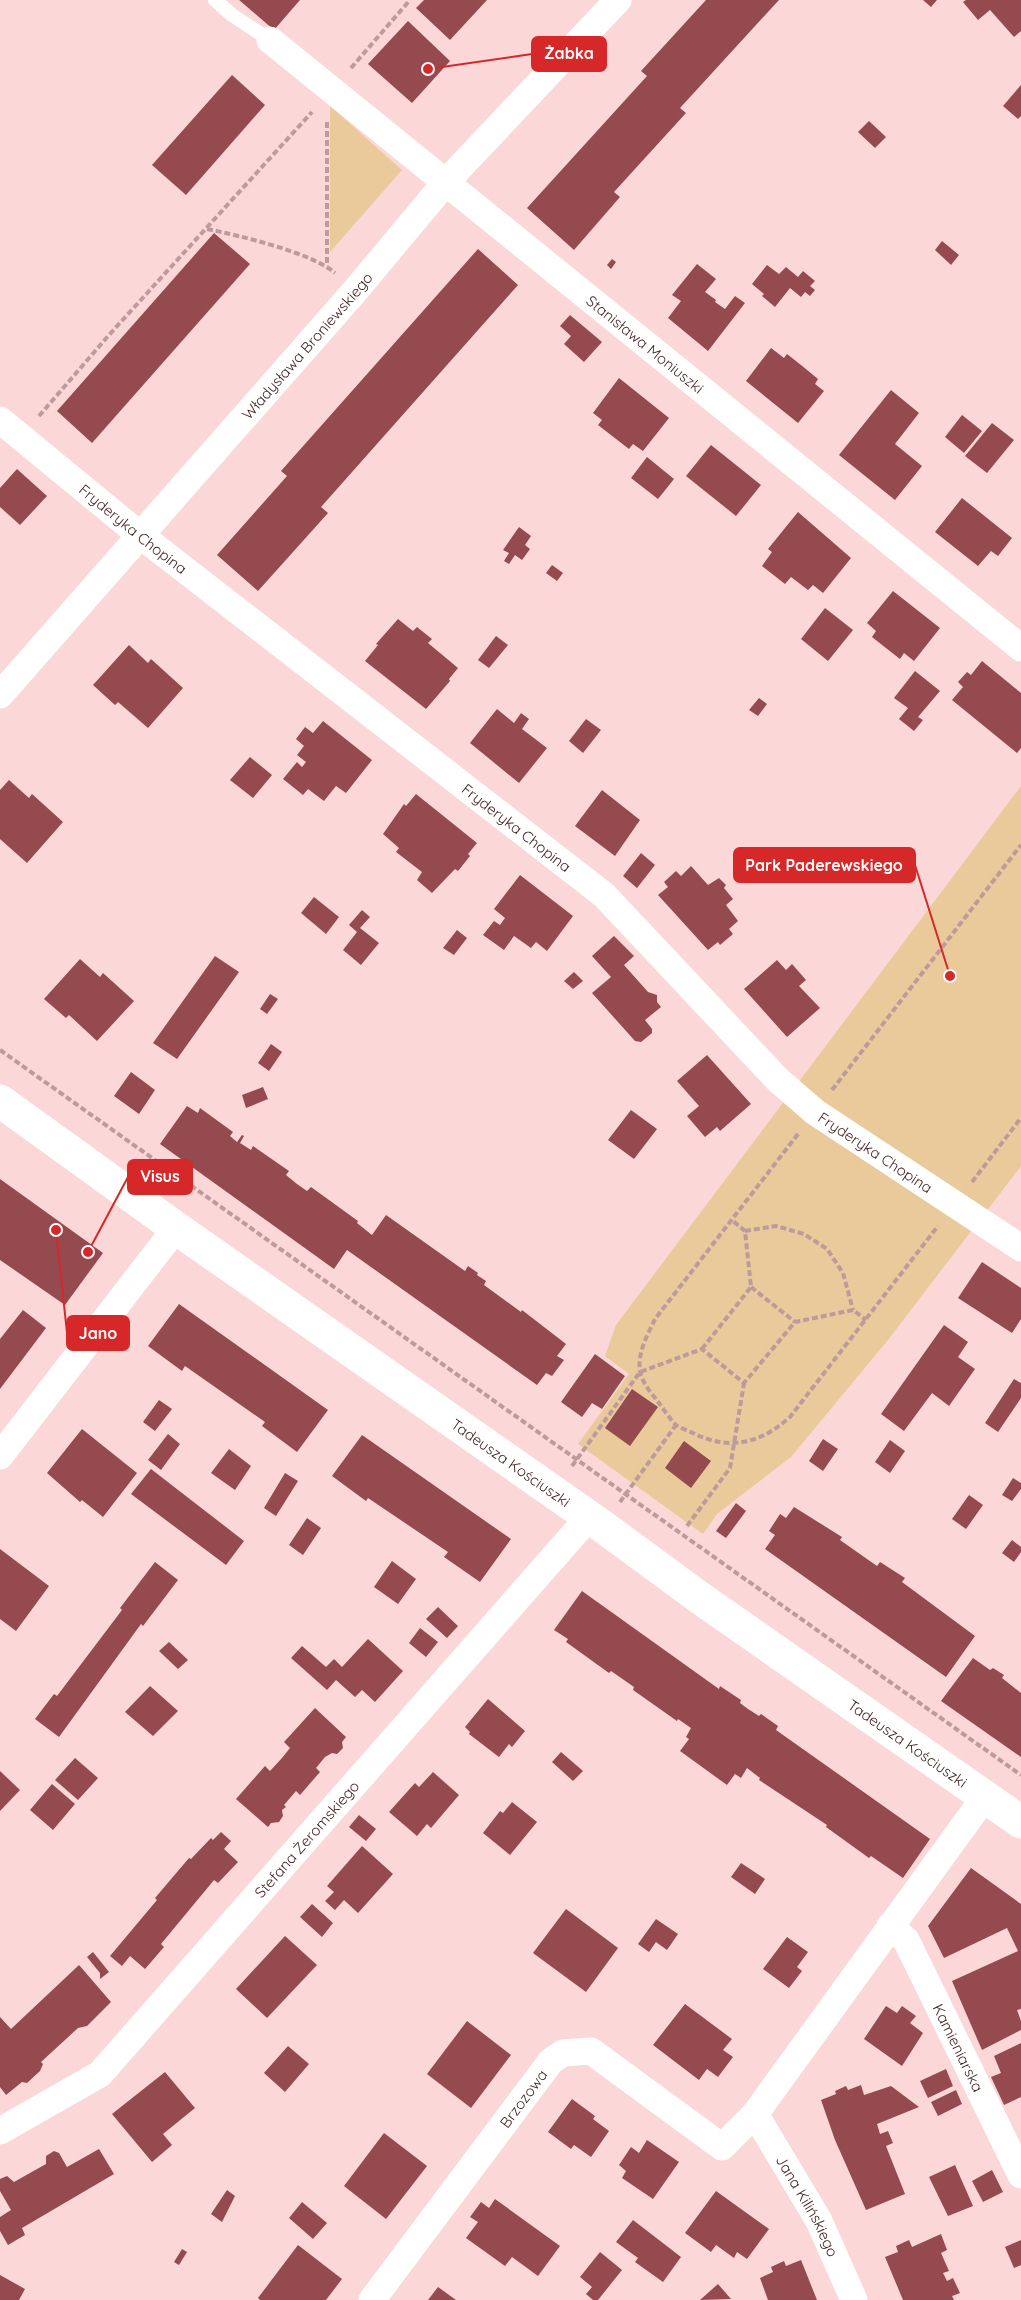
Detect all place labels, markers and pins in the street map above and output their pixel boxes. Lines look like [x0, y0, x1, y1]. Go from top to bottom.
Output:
callout: Żabka [532, 37, 606, 71]
callout: Park Paderewskiego [734, 848, 915, 882]
callout: Visus [128, 1160, 192, 1194]
callout: Jano [67, 1316, 129, 1350]

